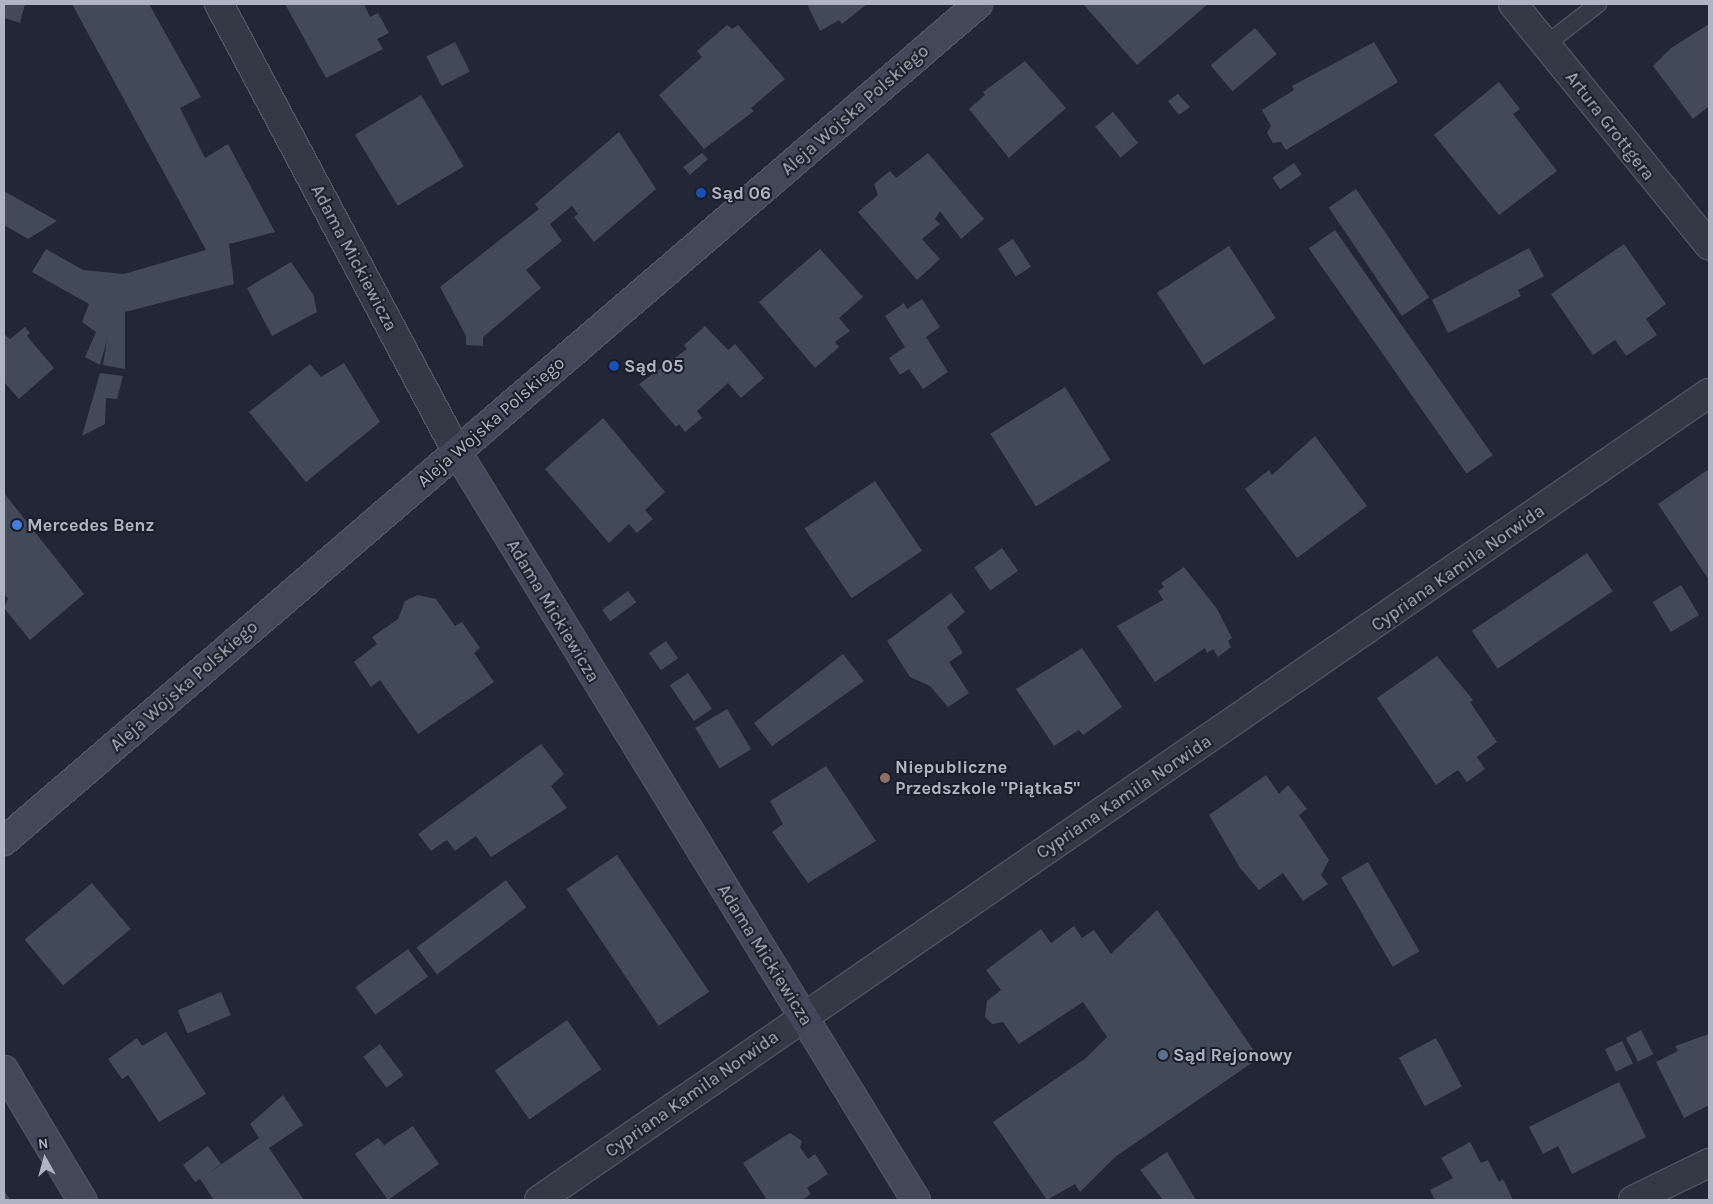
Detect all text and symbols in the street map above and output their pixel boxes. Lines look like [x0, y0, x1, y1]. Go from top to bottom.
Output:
street label: Aleja Wojska Polskiego [777, 40, 933, 180]
street label: Artura Grottgera [1561, 67, 1659, 185]
street label: Adama Mickiewicza [306, 181, 402, 335]
place label: Sąd 06 [711, 182, 771, 204]
marker: Sąd 06 [695, 187, 707, 199]
street label: Aleja Wojska Polskiego [413, 352, 569, 492]
place label: Sąd 05 [624, 355, 683, 377]
marker: Sąd 05 [608, 360, 620, 372]
street label: Cypriana Kamila Norwida [1367, 500, 1549, 636]
place label: Mercedes Benz [27, 514, 154, 536]
marker: Mercedes Benz [11, 519, 23, 531]
street label: Adama Mickiewicza [502, 536, 604, 686]
street label: Aleja Wojska Polskiego [106, 616, 262, 756]
street label: Cypriana Kamila Norwida [1032, 730, 1216, 864]
place label: Niepubliczne Przedszkole "Piątka5" [895, 757, 1080, 800]
marker: Niepubliczne Przedszkole "Piątka5" [879, 772, 891, 784]
street label: Adama Mickiewicza [713, 880, 817, 1030]
street label: Cypriana Kamila Norwida [601, 1026, 783, 1162]
place label: Sąd Rejonowy [1173, 1044, 1292, 1066]
marker: Sąd Rejonowy [1157, 1049, 1169, 1061]
north arrow [20, 1134, 70, 1184]
text: N [37, 1135, 49, 1153]

